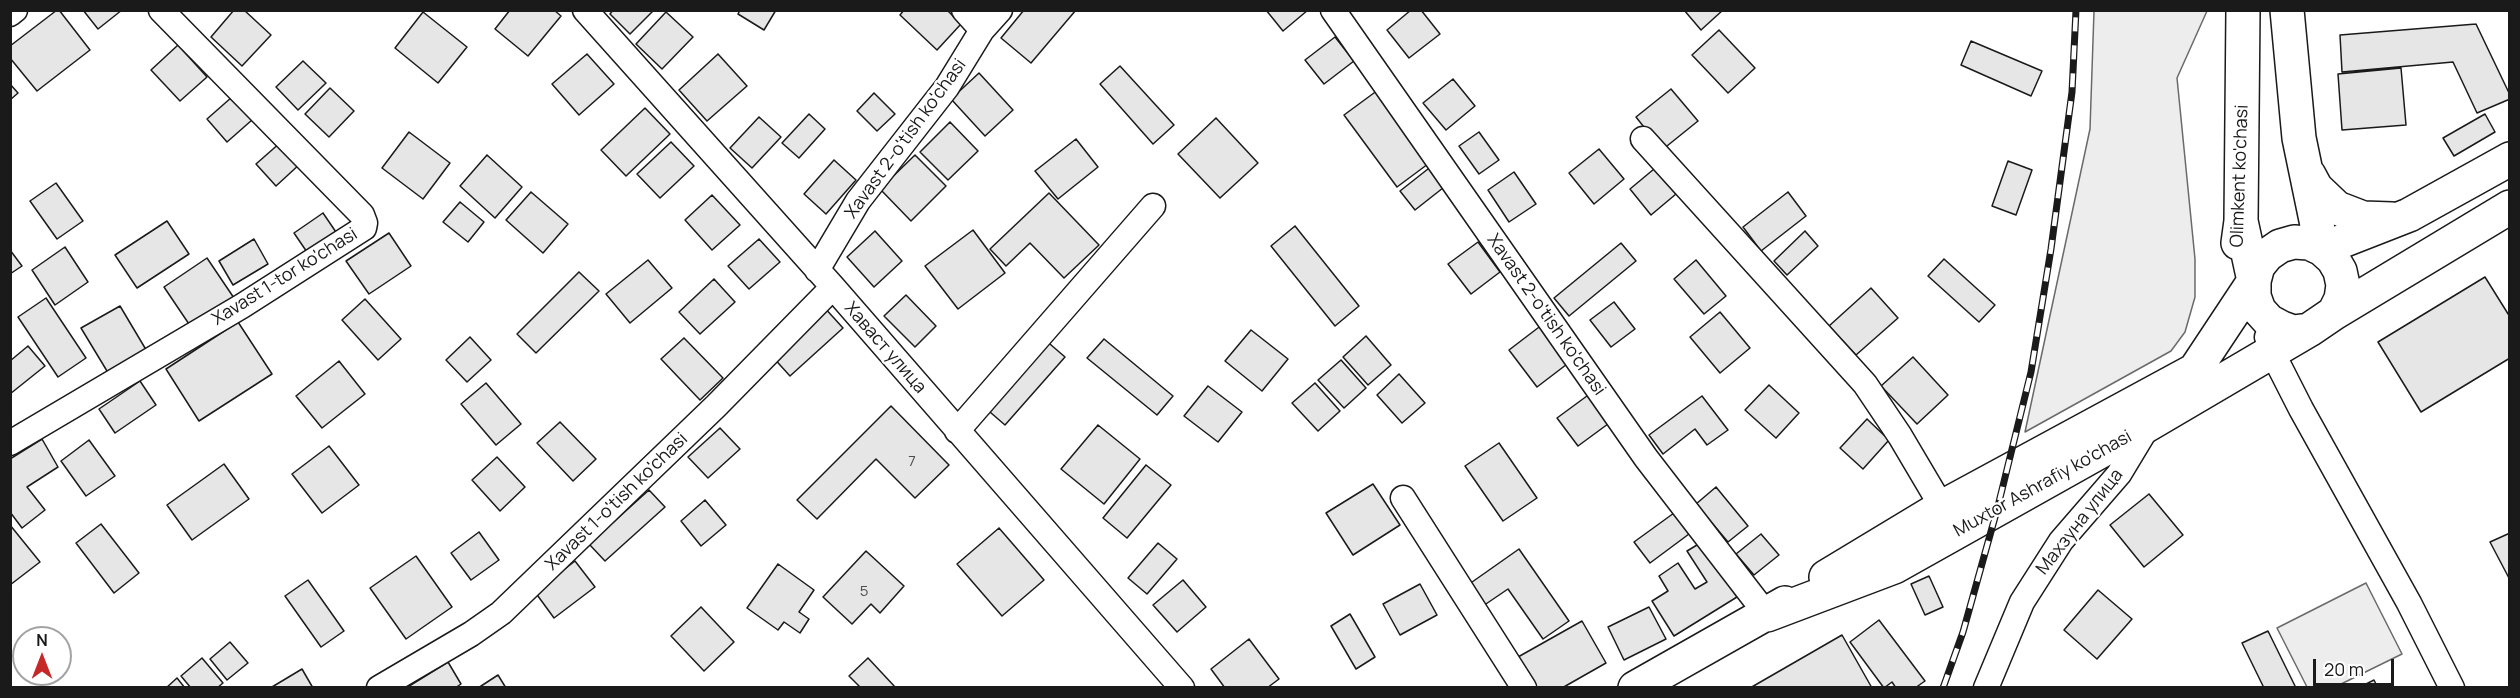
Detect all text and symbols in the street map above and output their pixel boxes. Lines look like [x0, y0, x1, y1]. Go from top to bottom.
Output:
street label: Xavast 2-o'tish ko'chasi [841, 55, 971, 223]
street label: Olimkent ko'chasi [2227, 104, 2253, 248]
street label: Xavast 1-tor ko'chasi [208, 224, 362, 330]
street label: Xavast 2-o'tish ko'chasi [1482, 230, 1610, 400]
street label: Хаваст улица [840, 298, 930, 398]
street label: Muxtor Ashrafiy ko'chasi [1950, 426, 2136, 542]
street label: Xavast 1-o'tish ko'chasi [542, 429, 692, 575]
house number: 7 [908, 453, 916, 471]
street label: Махзуна улица [2032, 465, 2128, 579]
house number: 5 [860, 583, 868, 601]
north arrow [12, 626, 72, 686]
text: N [36, 629, 48, 651]
scale bar [2316, 647, 2397, 685]
text: 20 m [2324, 657, 2364, 681]

